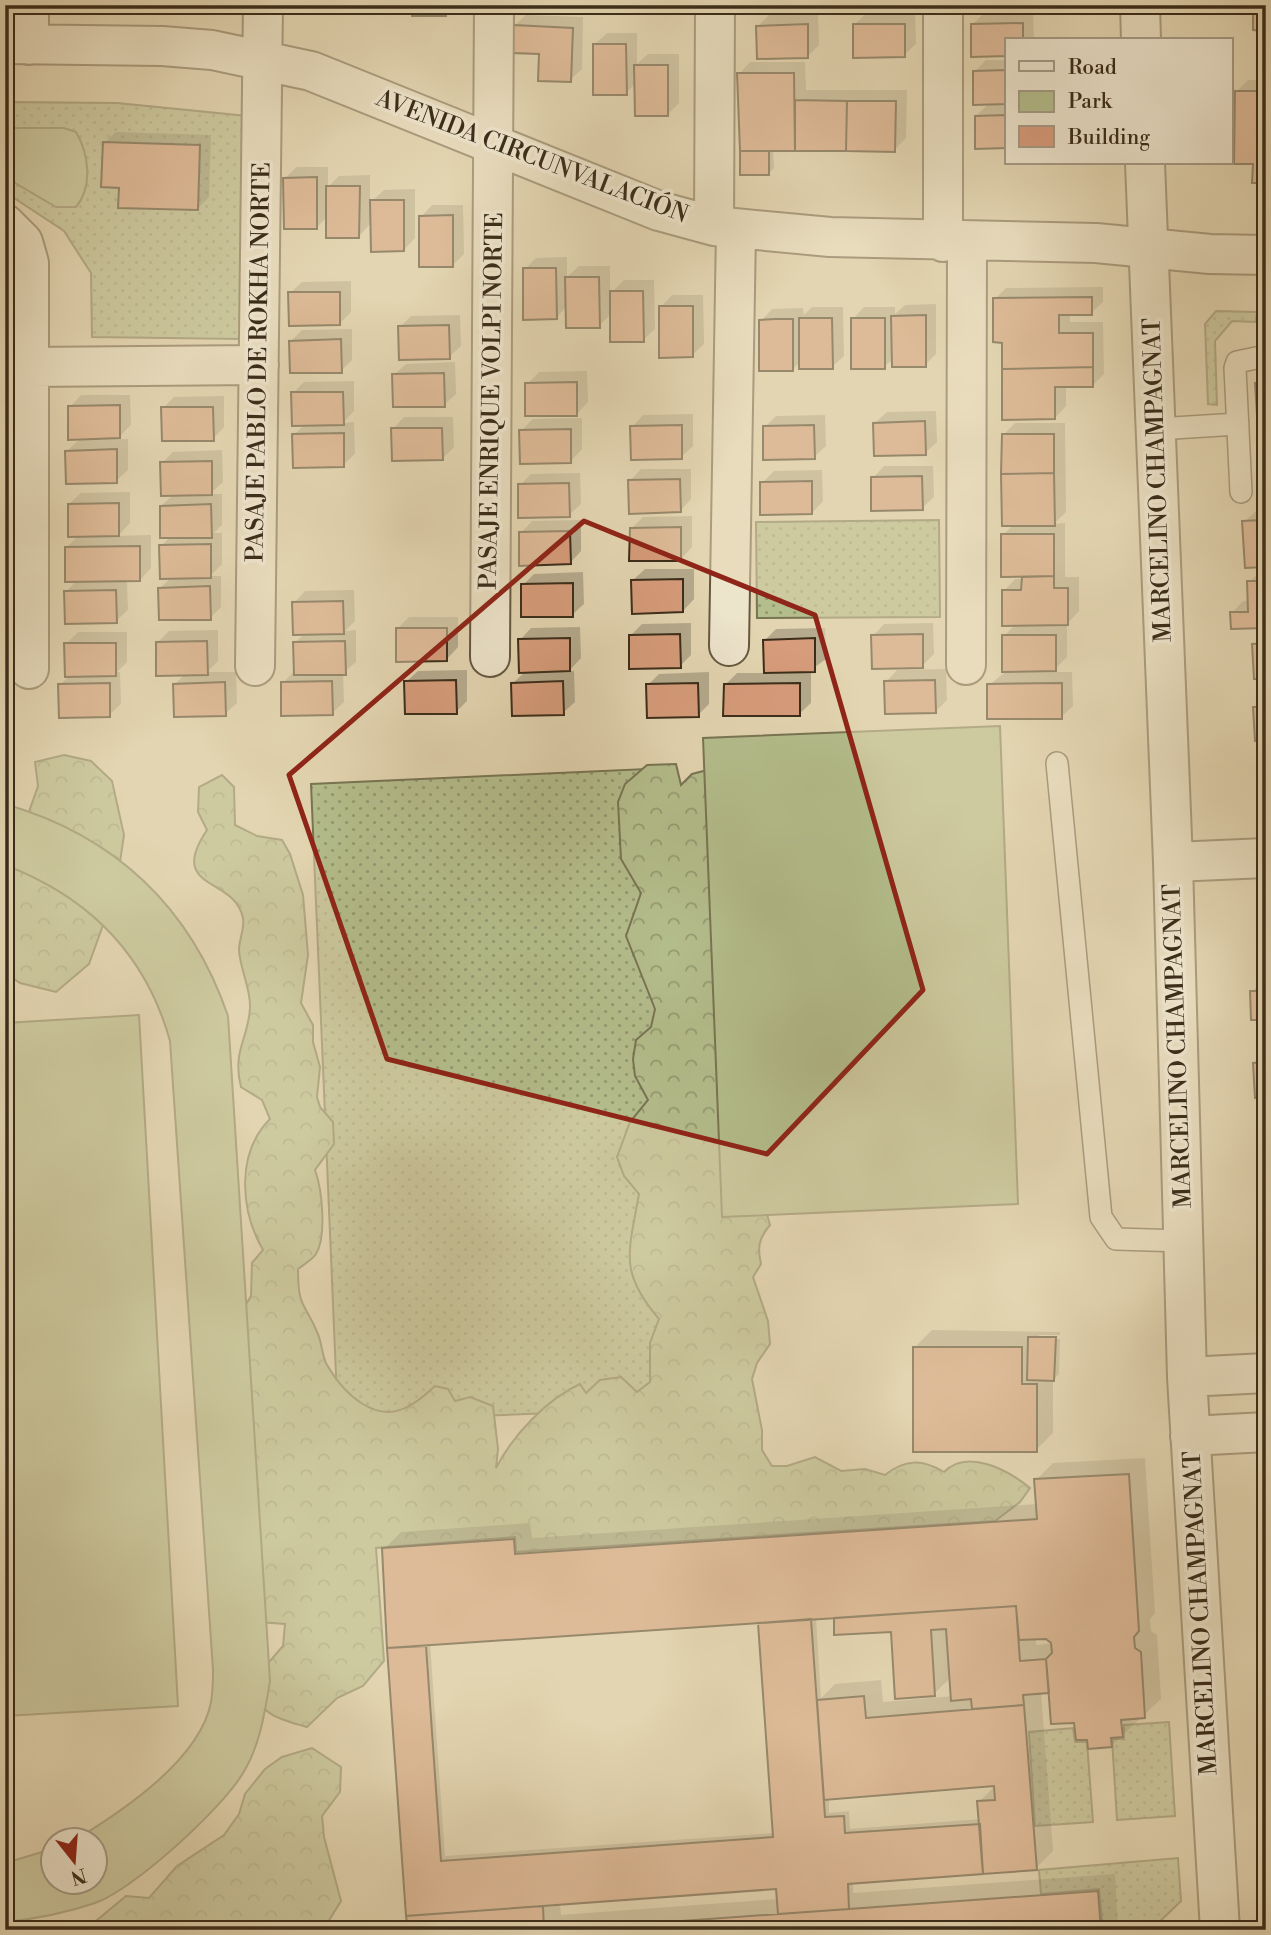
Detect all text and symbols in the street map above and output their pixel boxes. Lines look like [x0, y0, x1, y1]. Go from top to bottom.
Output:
legend [1005, 38, 1232, 164]
text: Road [1068, 55, 1117, 81]
street label: AVENIDA CIRCUNVALACIÓN [371, 81, 693, 231]
text: Park [1068, 89, 1113, 115]
text: Building [1067, 125, 1150, 151]
street label: PASAJE PABLO DE ROKHA NORTE [241, 162, 277, 562]
street label: PASAJE ENRIQUE VOLPI NORTE [474, 212, 510, 590]
street label: MARCELINO CHAMPAGNAT [1137, 317, 1179, 643]
street label: MARCELINO CHAMPAGNAT [1157, 883, 1199, 1209]
street label: MARCELINO CHAMPAGNAT [1178, 1450, 1224, 1776]
north arrow [38, 1826, 108, 1896]
text: N [68, 1863, 89, 1890]

